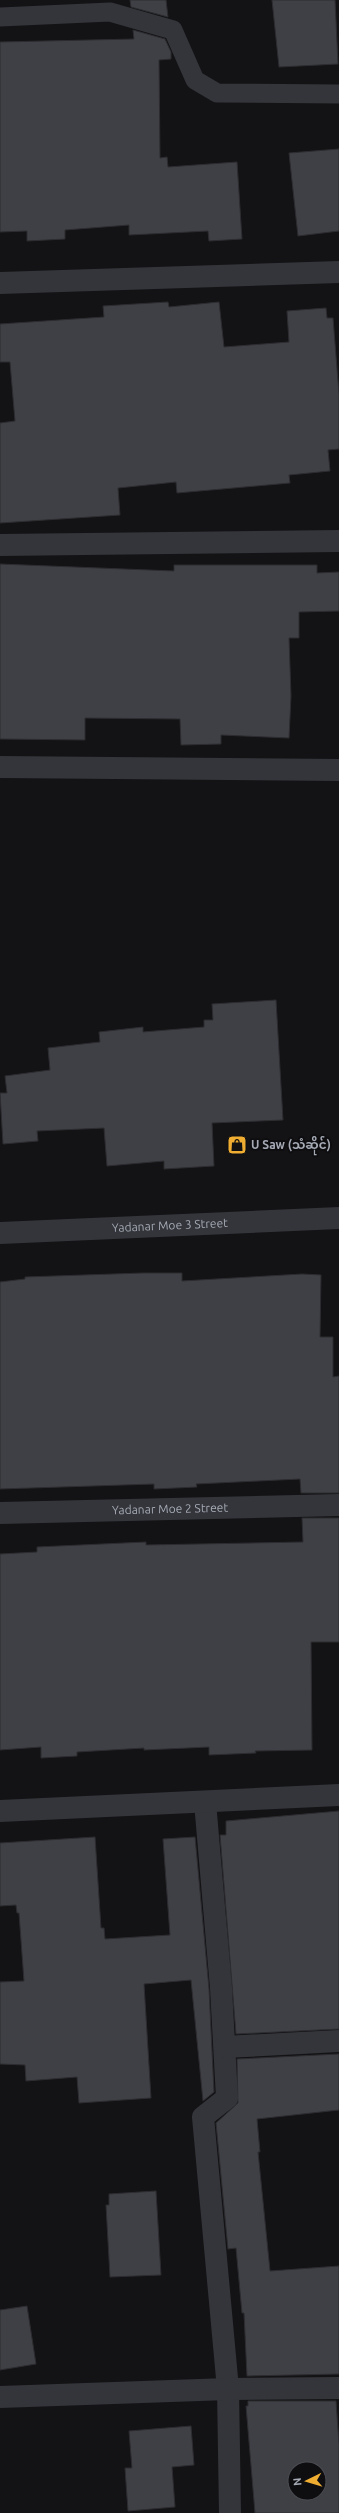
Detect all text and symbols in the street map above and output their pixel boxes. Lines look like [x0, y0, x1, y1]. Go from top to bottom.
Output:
shop icon: U Saw (သံဆိုင်) [226, 1134, 248, 1156]
place label: U Saw (သံဆိုင်) [251, 1135, 331, 1156]
street label: Yadanar Moe 3 Street [112, 1216, 228, 1234]
street label: Yadanar Moe 2 Street [112, 1501, 228, 1516]
north arrow [287, 2461, 327, 2501]
text: N [291, 2477, 303, 2486]

